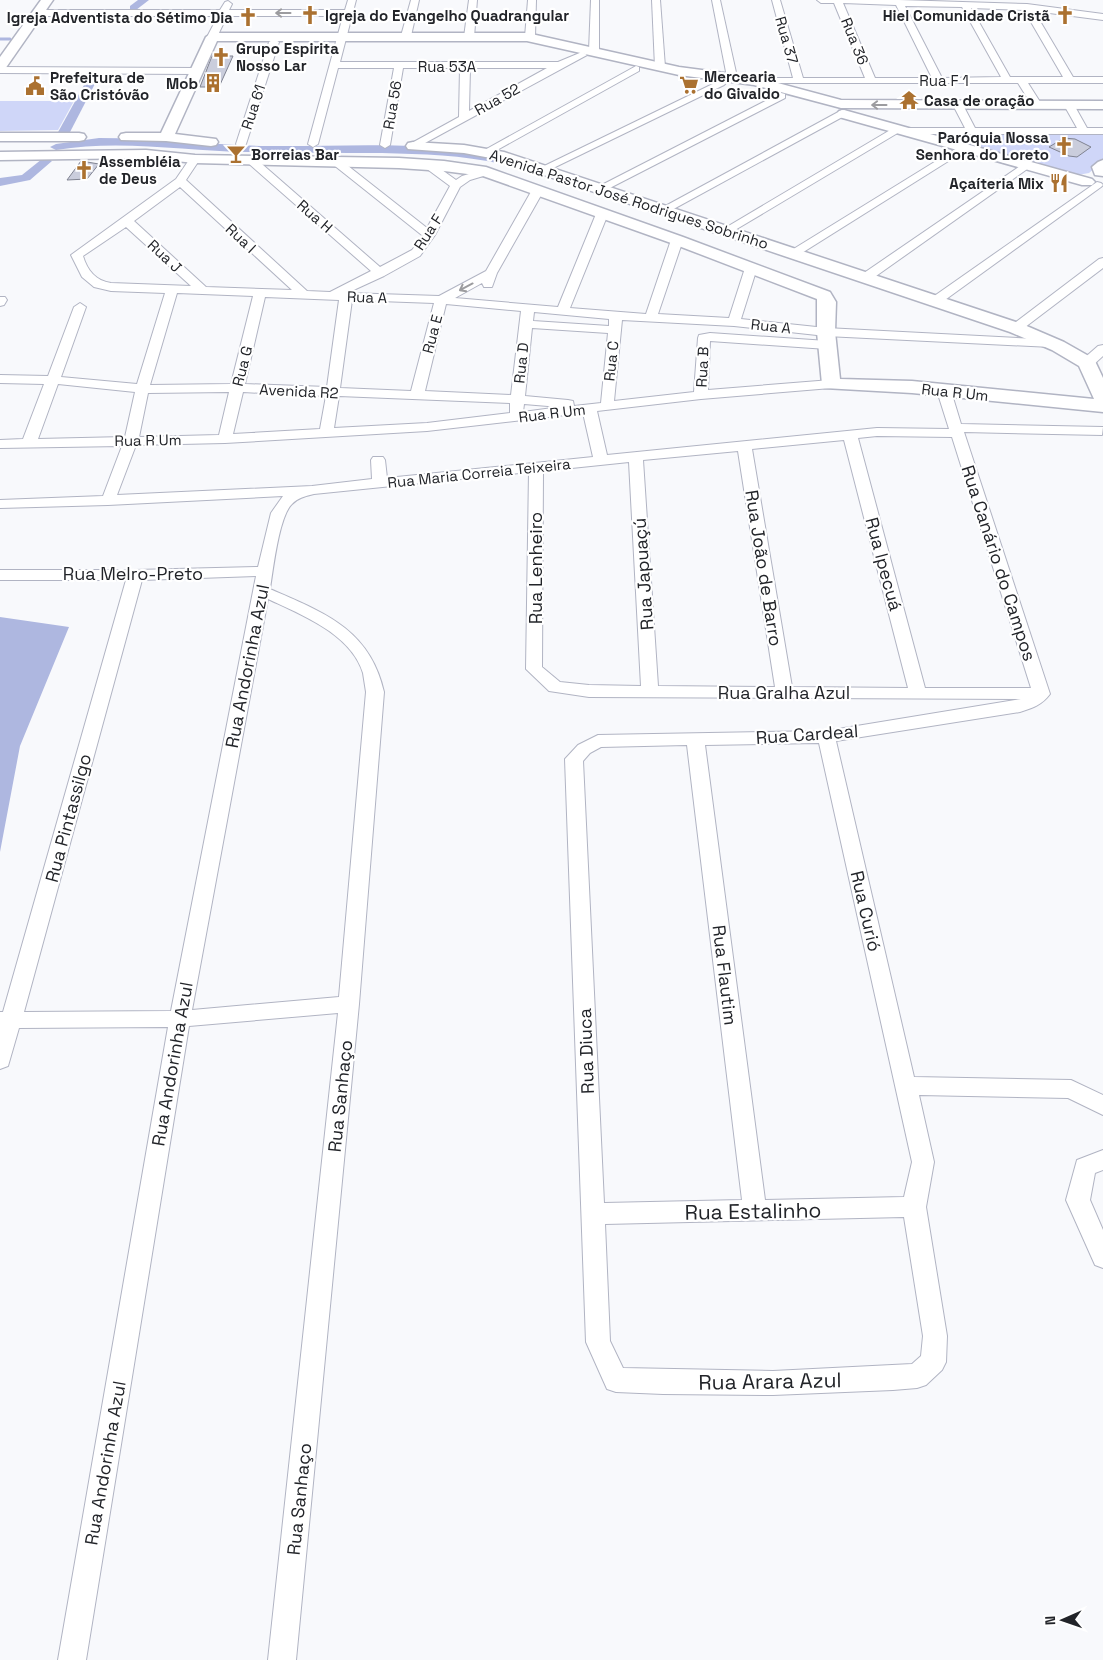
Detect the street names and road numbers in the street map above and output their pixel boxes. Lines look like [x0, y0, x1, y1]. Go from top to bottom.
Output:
street label: Rua 37 [771, 14, 803, 66]
street label: Rua 36 [837, 15, 873, 67]
street label: Rua 53A [418, 57, 477, 76]
street label: Rua F 1 [919, 71, 969, 90]
street label: Rua 56 [378, 79, 406, 131]
street label: Rua 52 [471, 79, 523, 119]
street label: Rua 61 [237, 82, 269, 132]
street label: Avenida Pastor José Rodrigues Sobrinho [487, 145, 771, 253]
street label: Rua H [293, 195, 337, 237]
street label: Rua F [409, 210, 447, 254]
street label: Rua I [222, 219, 260, 257]
street label: Rua J [144, 235, 186, 277]
street label: Rua A [346, 287, 388, 307]
street label: Rua E [418, 312, 446, 356]
street label: Rua A [750, 314, 793, 338]
street label: Rua C [599, 340, 623, 382]
street label: Rua D [509, 342, 533, 384]
street label: Rua G [228, 344, 256, 388]
street label: Rua B [691, 346, 713, 388]
street label: Avenida R2 [259, 379, 339, 403]
street label: Rua R Um [921, 379, 989, 405]
street label: Rua R Um [517, 399, 587, 427]
street label: Rua R Um [114, 430, 182, 450]
street label: Rua Maria Correia Teixeira [387, 454, 572, 492]
street label: Rua Canário do Campos [956, 462, 1042, 664]
street label: Rua João de Barro [740, 488, 788, 648]
street label: Rua Lenheiro [524, 512, 547, 624]
street label: Rua Ipecuá [860, 515, 908, 613]
street label: Rua Japuaçú [628, 517, 658, 631]
street label: Rua Melro-Preto [63, 562, 203, 585]
street label: Rua Andorinha Azul [220, 582, 274, 750]
street label: Rua Gralha Azul [718, 681, 850, 704]
street label: Rua Cardeal [755, 719, 859, 749]
street label: Rua Pintassilgo [40, 751, 96, 885]
street label: Rua Curió [846, 868, 886, 954]
street label: Rua Flautim [707, 924, 743, 1026]
street label: Rua Andorinha Azul [146, 980, 198, 1148]
street label: Rua Diuca [573, 1008, 599, 1094]
street label: Rua Sanhaço [323, 1039, 357, 1153]
street label: Rua Estalinho [684, 1196, 822, 1226]
street label: Rua Arara Azul [698, 1366, 842, 1396]
street label: Rua Andorinha Azul [79, 1379, 131, 1547]
street label: Rua Sanhaço [282, 1442, 316, 1556]

